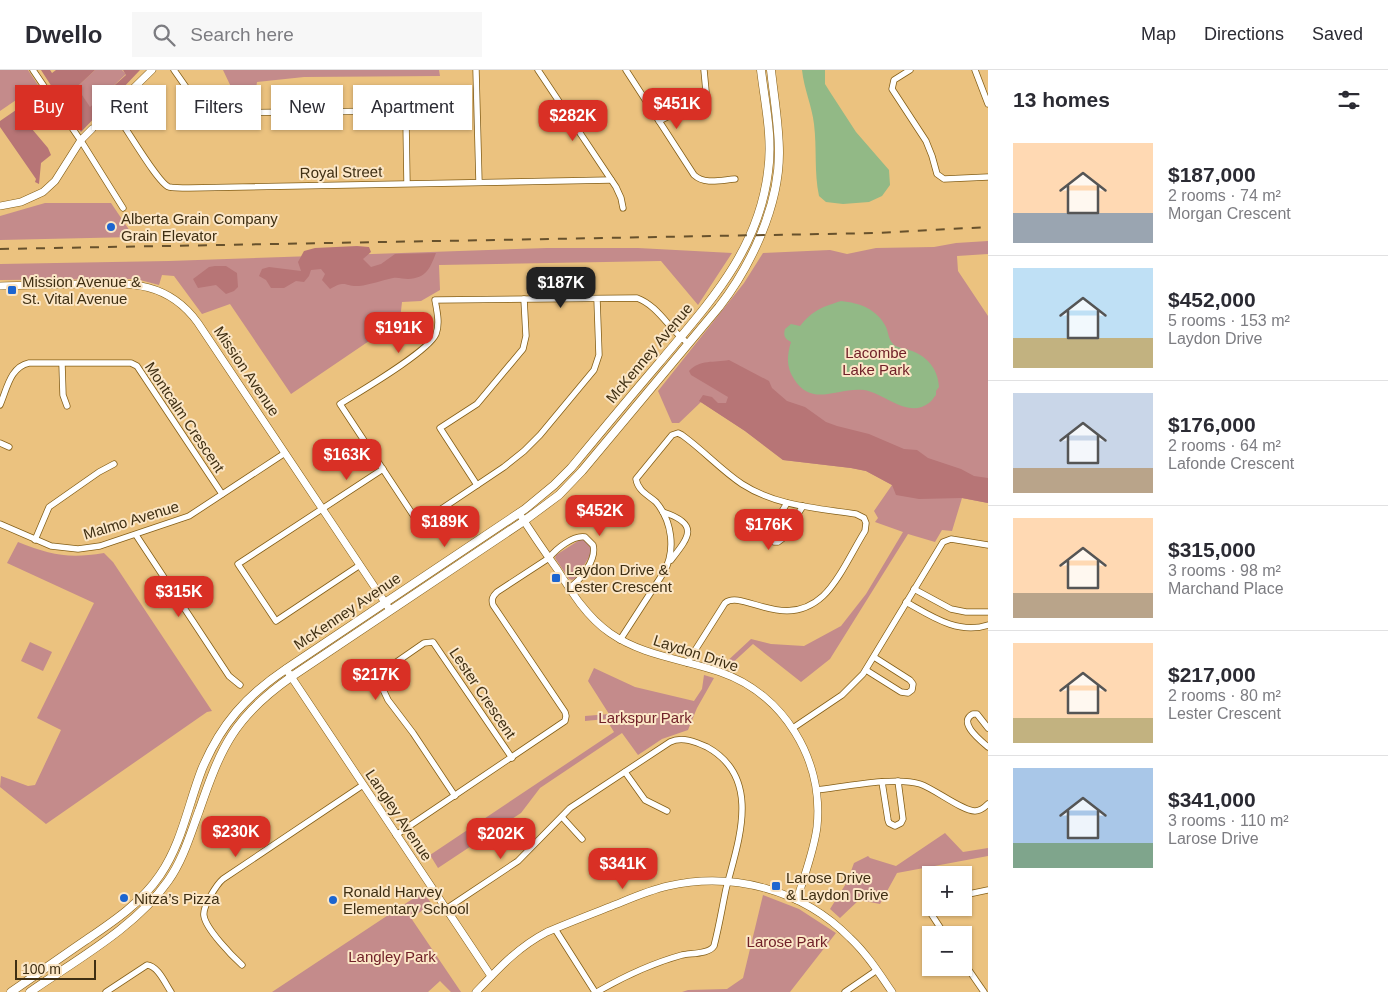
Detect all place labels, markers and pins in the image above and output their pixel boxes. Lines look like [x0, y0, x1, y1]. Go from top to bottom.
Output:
pin: $451K [642, 88, 712, 130]
pin: $282K [538, 100, 608, 142]
place label: Alberta Grain Company Grain Elevator [121, 210, 278, 244]
marker: Alberta Grain Company Grain Elevator [105, 221, 117, 233]
pin: $187K [526, 266, 596, 309]
place label: Mission Avenue & St. Vital Avenue [22, 273, 141, 307]
marker: Mission Avenue & St. Vital Avenue [6, 284, 18, 296]
pin: $191K [364, 312, 434, 354]
pin: $163K [312, 438, 382, 481]
pin: $452K [565, 494, 635, 537]
pin: $189K [410, 506, 480, 548]
pin: $176K [734, 508, 804, 551]
place label: Laydon Drive & Lester Crescent [566, 561, 673, 595]
marker: Laydon Drive & Lester Crescent [550, 572, 562, 584]
pin: $315K [144, 576, 214, 618]
pin: $217K [341, 658, 411, 701]
pin: $230K [201, 816, 271, 858]
pin: $202K [466, 818, 536, 860]
pin: $341K [588, 848, 658, 890]
place label: Larose Drive & Laydon Drive [786, 869, 889, 903]
marker: Larose Drive & Laydon Drive [770, 880, 782, 892]
place label: Ronald Harvey Elementary School [343, 883, 469, 917]
place label: Nitza’s Pizza [134, 890, 220, 907]
marker: Nitza’s Pizza [118, 892, 130, 904]
marker: Ronald Harvey Elementary School [327, 894, 339, 906]

